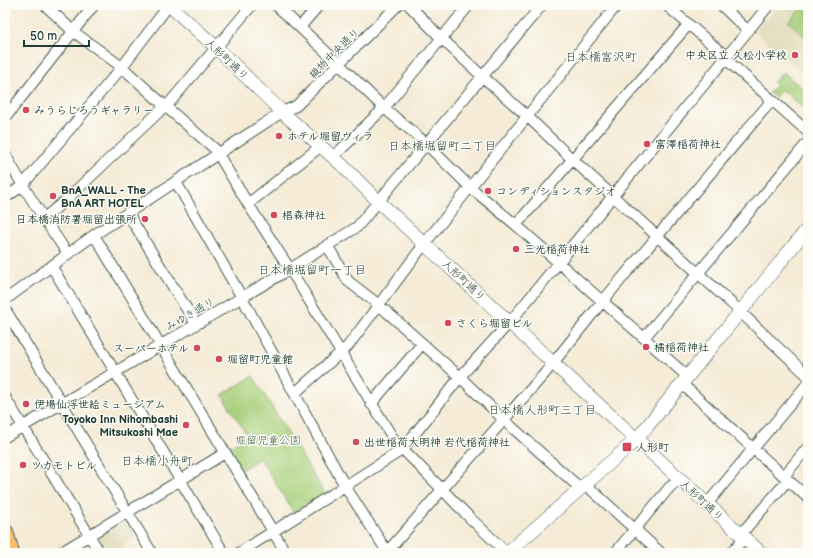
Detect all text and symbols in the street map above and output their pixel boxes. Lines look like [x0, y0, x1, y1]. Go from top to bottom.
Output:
scale bar [24, 22, 89, 48]
street label: 織物中央通り [306, 25, 362, 81]
text: 50 m [30, 29, 57, 44]
street label: 人形町通り [202, 36, 251, 83]
place label: 中央区立 久松小学校 [685, 49, 787, 62]
district label: 日本橋富沢町 [565, 50, 637, 65]
marker: 中央区立 久松小学校 [790, 50, 800, 60]
place label: みうらじろうギャラリー [34, 104, 154, 117]
marker: みうらじろうギャラリー [21, 105, 31, 115]
place label: ホテル堀留ヴィラ [287, 130, 373, 143]
marker: ホテル堀留ヴィラ [274, 131, 284, 141]
place label: 富澤稲荷神社 [655, 138, 721, 151]
district label: 日本橋堀留町二丁目 [388, 139, 496, 154]
marker: 富澤稲荷神社 [642, 139, 652, 149]
place label: BnA_WALL - The BnA ART HOTEL [61, 184, 146, 210]
place label: コンディションスタジオ [496, 185, 616, 198]
marker: コンディションスタジオ [483, 186, 493, 196]
marker: BnA_WALL - The BnA ART HOTEL [48, 191, 58, 201]
place label: 椙森神社 [282, 209, 326, 222]
marker: 椙森神社 [269, 210, 279, 220]
place label: 日本橋消防署堀留出張所 [16, 213, 137, 226]
marker: 日本橋消防署堀留出張所 [140, 214, 150, 224]
place label: 三光稲荷神社 [524, 243, 590, 256]
marker: 三光稲荷神社 [511, 244, 521, 254]
street label: 人形町通り [439, 257, 488, 304]
district label: 日本橋堀留町一丁目 [258, 263, 366, 278]
street label: みゆき通り [163, 295, 217, 334]
place label: さくら堀留ビル [456, 317, 533, 330]
marker: さくら堀留ビル [443, 318, 453, 328]
place label: 橘稲荷神社 [654, 341, 709, 354]
place label: スーパーホテル [113, 342, 189, 355]
marker: 橘稲荷神社 [641, 342, 651, 352]
marker: スーパーホテル [192, 343, 202, 353]
place label: 堀留町児童館 [227, 353, 293, 366]
marker: 堀留町児童館 [214, 354, 224, 364]
place label: 伊場仙浮世絵ミュージアム [34, 398, 166, 411]
marker: 伊場仙浮世絵ミュージアム [21, 399, 31, 409]
district label: 日本橋人形町三丁目 [488, 403, 596, 418]
place label: Toyoko Inn Nihombashi Mitsukoshi Mae [63, 413, 178, 439]
marker: Toyoko Inn Nihombashi Mitsukoshi Mae [181, 420, 191, 430]
park label: 堀留児童公園 [235, 434, 301, 447]
place label: 出世稲荷大明神 岩代稲荷神社 [364, 436, 510, 449]
marker: 出世稲荷大明神 岩代稲荷神社 [351, 437, 361, 447]
marker: 人形町 [621, 441, 633, 453]
place label: 人形町 [636, 441, 670, 454]
district label: 日本橋小舟町 [121, 454, 193, 469]
place label: ツカモトビル [31, 459, 97, 472]
marker: ツカモトビル [18, 460, 28, 470]
street label: 人形町通り [677, 477, 726, 524]

